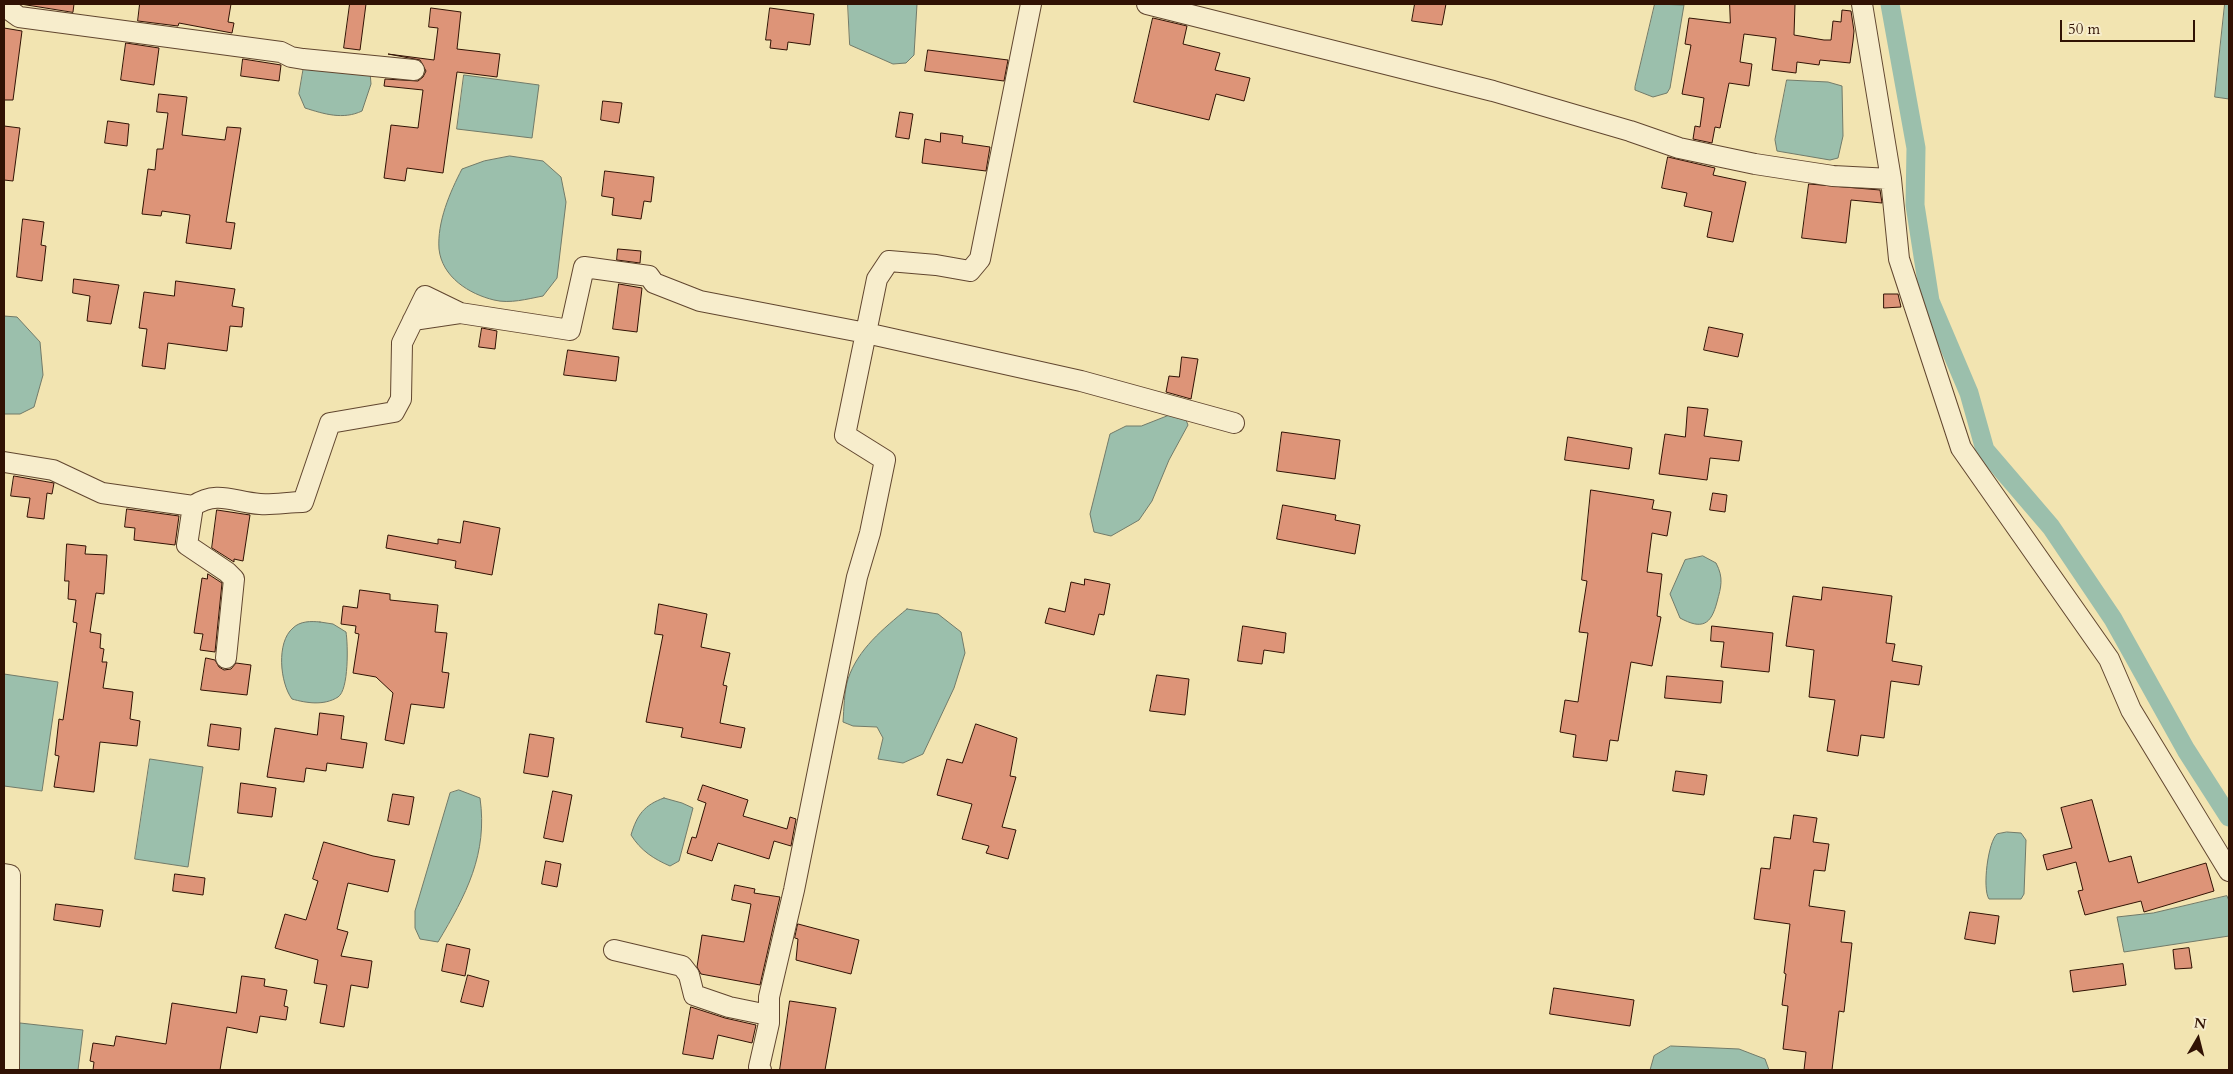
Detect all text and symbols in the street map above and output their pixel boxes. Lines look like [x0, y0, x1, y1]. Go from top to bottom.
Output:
scale bar [2063, 10, 2198, 42]
text: 50 m [2068, 19, 2100, 39]
text: N [2193, 1013, 2207, 1034]
north arrow [2173, 1014, 2223, 1064]

